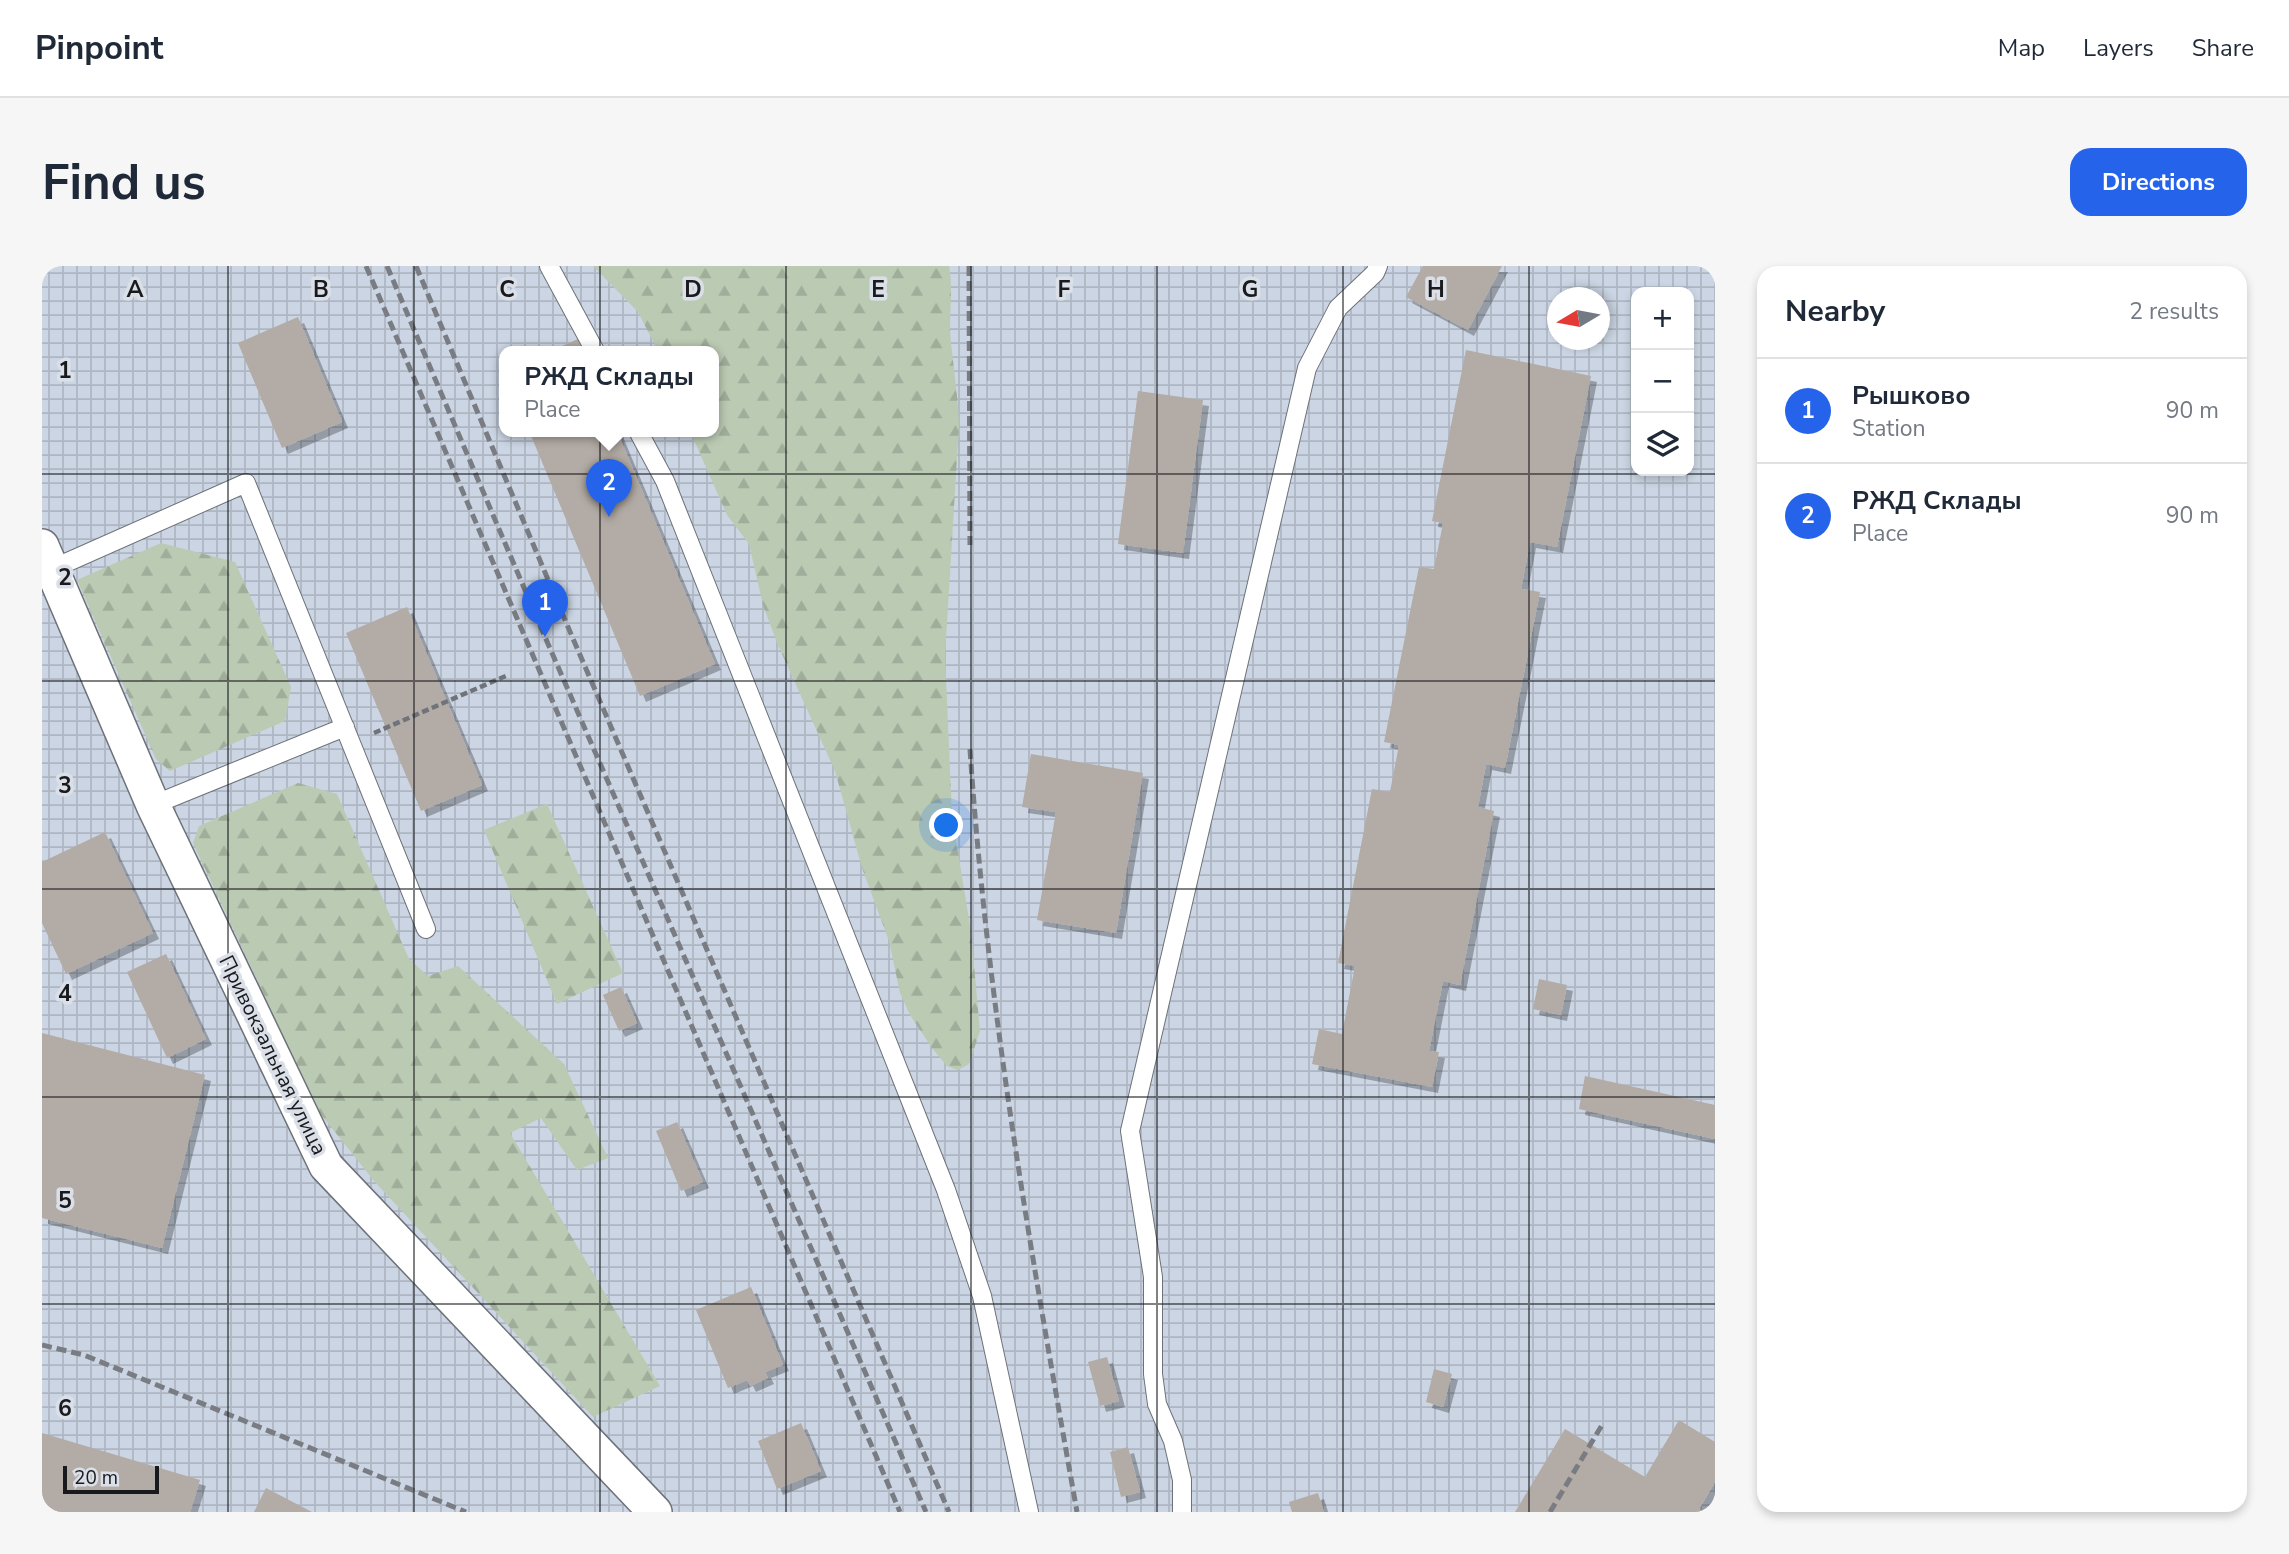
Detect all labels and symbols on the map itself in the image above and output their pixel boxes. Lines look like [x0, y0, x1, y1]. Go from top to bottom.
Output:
text: A [126, 274, 144, 305]
text: B [313, 274, 329, 305]
text: C [499, 274, 515, 305]
text: D [684, 274, 702, 305]
text: E [871, 274, 885, 305]
text: F [1058, 274, 1071, 305]
text: G [1242, 274, 1258, 305]
text: H [1427, 274, 1445, 305]
north arrow [1547, 287, 1610, 350]
text: 1 [58, 355, 72, 386]
pin: 2 [586, 459, 632, 517]
text: 2 [58, 562, 72, 593]
pin: 1 [522, 579, 568, 637]
text: 3 [58, 770, 72, 801]
your location [929, 808, 963, 842]
street label: Привокзальная улица [212, 950, 334, 1160]
text: 4 [58, 978, 72, 1009]
text: 5 [58, 1185, 72, 1216]
text: 6 [58, 1393, 72, 1424]
scale bar [63, 1463, 159, 1495]

